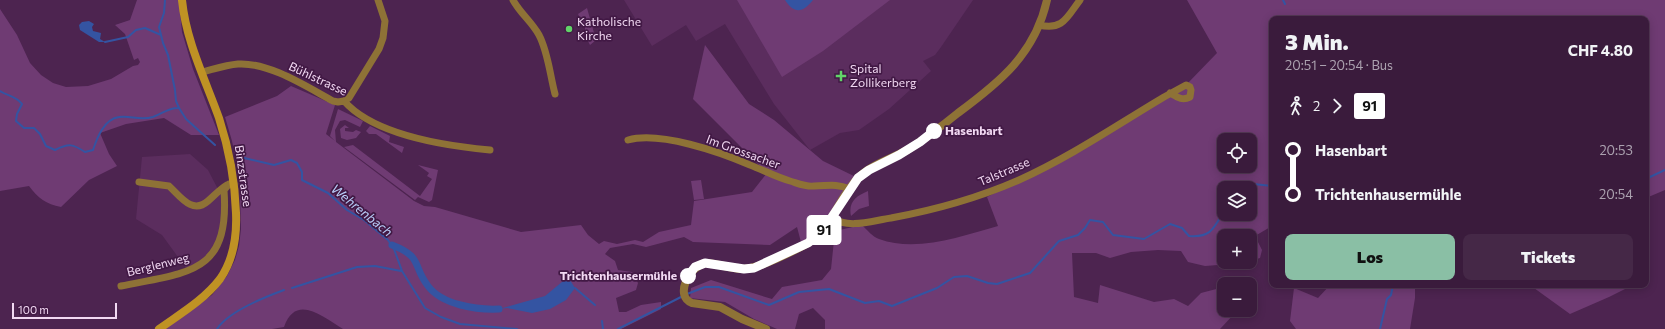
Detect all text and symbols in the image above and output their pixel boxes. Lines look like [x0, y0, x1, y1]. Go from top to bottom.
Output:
place label: Katholische Kirche [577, 14, 641, 42]
marker: Katholische Kirche [564, 24, 574, 34]
text: 3 Min. [1285, 28, 1349, 55]
text: CHF 4.80 [1568, 41, 1633, 59]
text: 20:51 – 20:54 · Bus [1285, 57, 1393, 73]
street label: Bühlstrasse [287, 58, 350, 98]
place label: Spital Zollikerberg [850, 61, 917, 89]
marker: Spital Zollikerberg [835, 70, 847, 82]
icon: walk [1285, 95, 1307, 117]
icon: forward [1326, 95, 1348, 117]
text: 91 [1362, 97, 1377, 114]
text: 2 [1313, 98, 1320, 114]
marker: Hasenbart [926, 123, 942, 139]
place label: Hasenbart [945, 123, 1003, 137]
street label: Im Grossacher [704, 131, 782, 171]
map controls [1217, 133, 1257, 317]
button: locate [1217, 133, 1257, 173]
text: Hasenbart [1315, 141, 1387, 159]
text: 20:53 [1599, 142, 1633, 158]
street label: Binzstrasse [233, 144, 255, 208]
street label: Talstrasse [976, 154, 1031, 188]
water label: Wehrenbach [328, 180, 396, 240]
button: layers [1217, 181, 1257, 221]
text: Trichtenhausermühle [1315, 185, 1461, 203]
text: 20:54 [1599, 186, 1633, 202]
line badge: 91 [806, 217, 842, 243]
text: 91 [817, 221, 831, 238]
button: + [1217, 229, 1257, 269]
button: Los [1285, 234, 1455, 280]
button: Tickets [1463, 234, 1633, 280]
street label: Berglenweg [125, 249, 191, 279]
place label: Trichtenhausermühle [560, 268, 677, 282]
marker: Trichtenhausermühle [680, 268, 696, 284]
button: − [1217, 277, 1257, 317]
scale bar [12, 301, 117, 320]
text: 100 m [18, 303, 49, 316]

